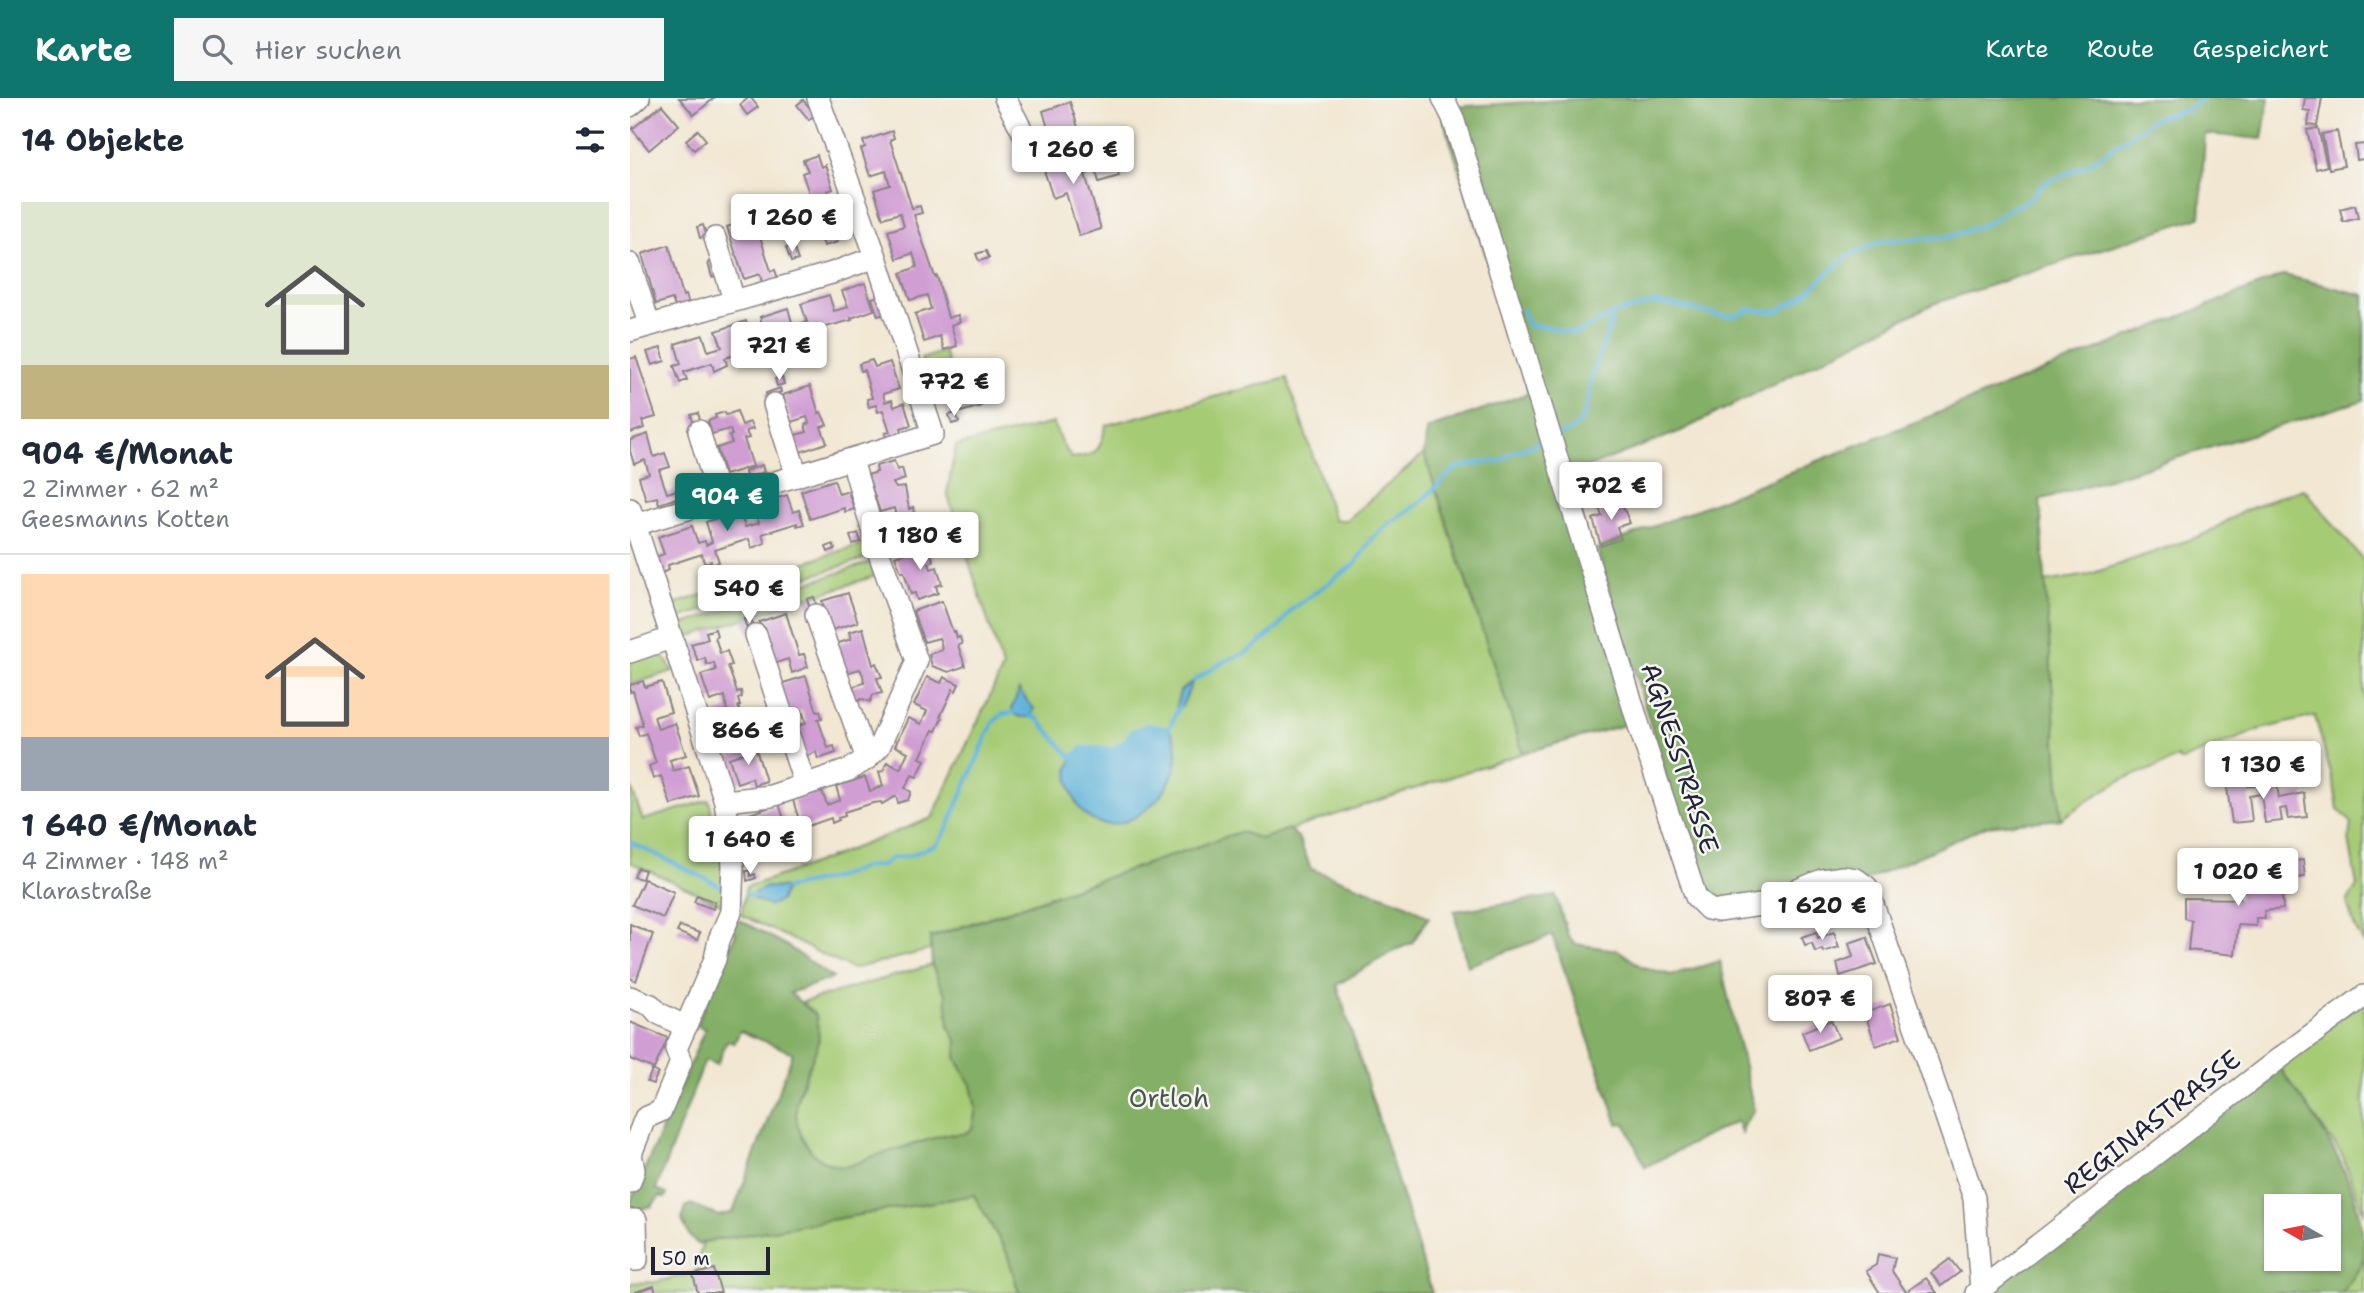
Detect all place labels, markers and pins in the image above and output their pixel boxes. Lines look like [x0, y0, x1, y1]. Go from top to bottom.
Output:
pin: 1 260 € [1008, 126, 1138, 186]
pin: 1 260 € [727, 194, 857, 254]
pin: 721 € [730, 322, 828, 382]
pin: 772 € [905, 358, 1003, 418]
pin: 702 € [1562, 462, 1660, 522]
pin: 904 € [678, 474, 776, 533]
pin: 1 180 € [855, 512, 985, 572]
pin: 540 € [700, 566, 798, 625]
pin: 866 € [699, 708, 797, 767]
pin: 1 130 € [2198, 742, 2328, 801]
pin: 1 640 € [685, 816, 815, 876]
pin: 1 020 € [2173, 848, 2303, 908]
pin: 1 620 € [1757, 882, 1887, 942]
pin: 807 € [1771, 976, 1869, 1035]

